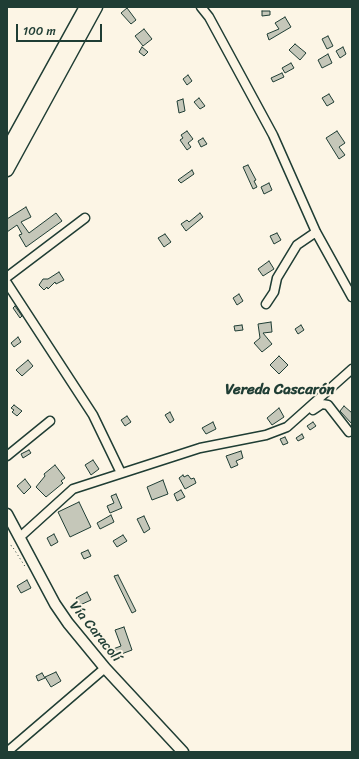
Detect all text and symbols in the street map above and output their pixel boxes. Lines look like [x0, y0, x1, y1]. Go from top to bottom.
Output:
scale bar [18, 16, 104, 42]
text: 100 m [23, 20, 56, 42]
district label: Vereda Cascarón [225, 381, 335, 399]
street label: Vía Caracolí [65, 598, 125, 666]

